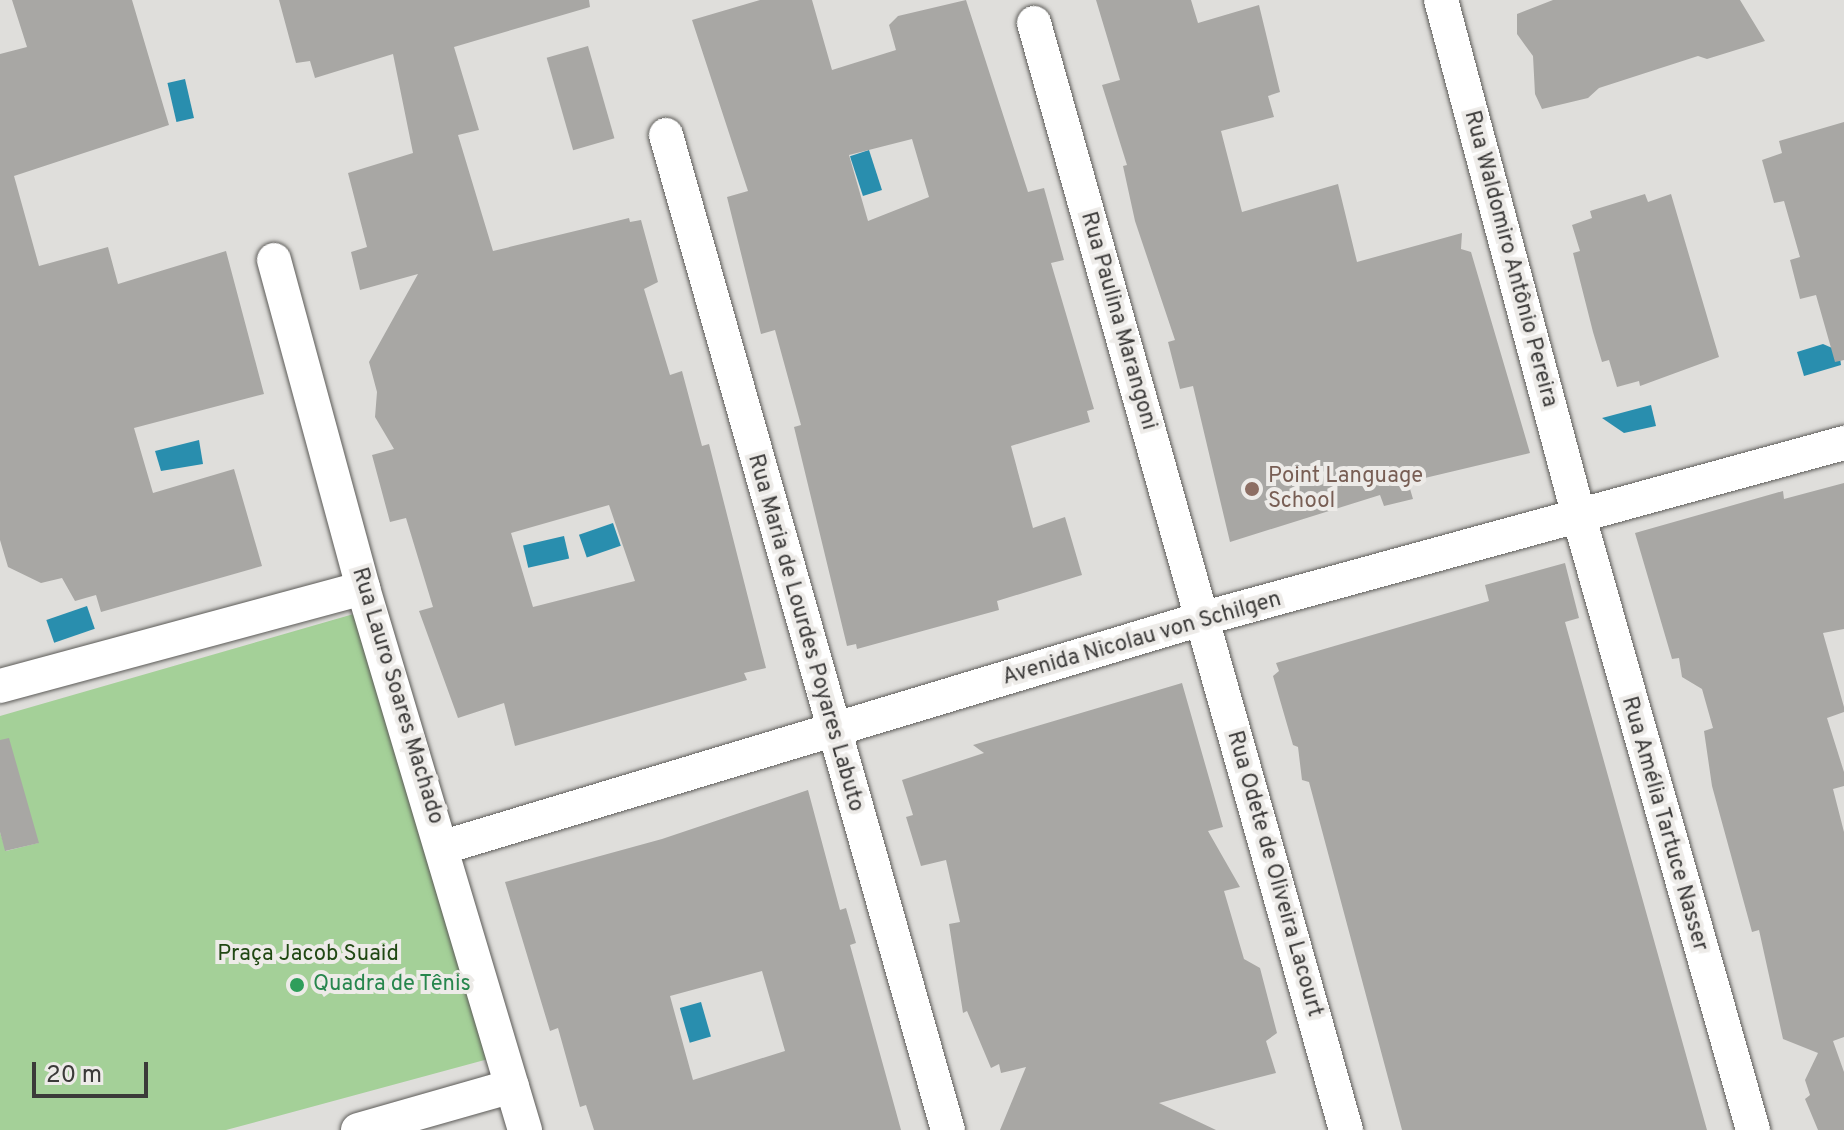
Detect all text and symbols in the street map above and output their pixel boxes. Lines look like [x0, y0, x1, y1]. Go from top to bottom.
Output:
street label: Rua Waldomiro Antônio Pereira [1458, 107, 1562, 411]
street label: Rua Paulina Marangoni [1074, 209, 1162, 433]
street label: Rua Maria de Lourdes Poyares Labuto [741, 451, 869, 815]
place label: Point Language School [1268, 463, 1423, 514]
marker: Point Language School [1243, 480, 1261, 498]
street label: Rua Lauro Soares Machado [345, 565, 449, 827]
street label: Avenida Nicolau von Schilgen [1000, 587, 1284, 691]
street label: Rua Amélia Tartuce Nasser [1615, 693, 1713, 955]
street label: Rua Odete de Oliveira Lacourt [1221, 728, 1327, 1020]
park label: Praça Jacob Suaid [217, 942, 399, 968]
place label: Quadra de Tênis [313, 972, 472, 998]
marker: Quadra de Tênis [288, 976, 306, 994]
scale bar [36, 1046, 152, 1096]
text: 20 m [46, 1061, 102, 1091]

